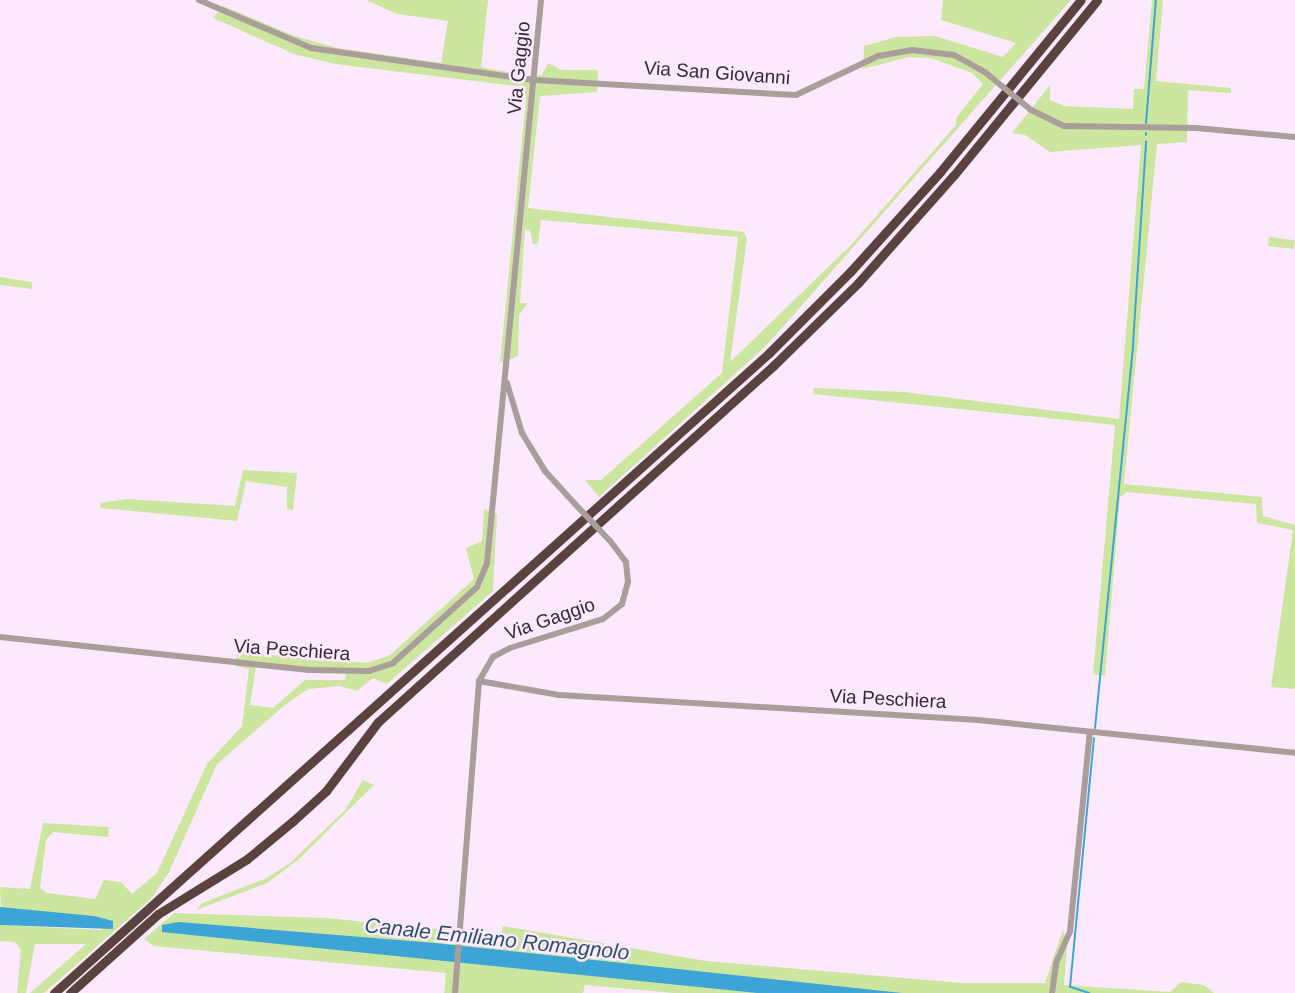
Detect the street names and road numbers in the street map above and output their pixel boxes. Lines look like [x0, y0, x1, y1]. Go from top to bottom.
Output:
street label: Via Gaggio [503, 20, 535, 116]
street label: Via San Giovanni [643, 57, 791, 89]
street label: Via Gaggio [502, 593, 598, 645]
street label: Via Peschiera [233, 635, 351, 665]
street label: Via Peschiera [829, 685, 947, 713]

